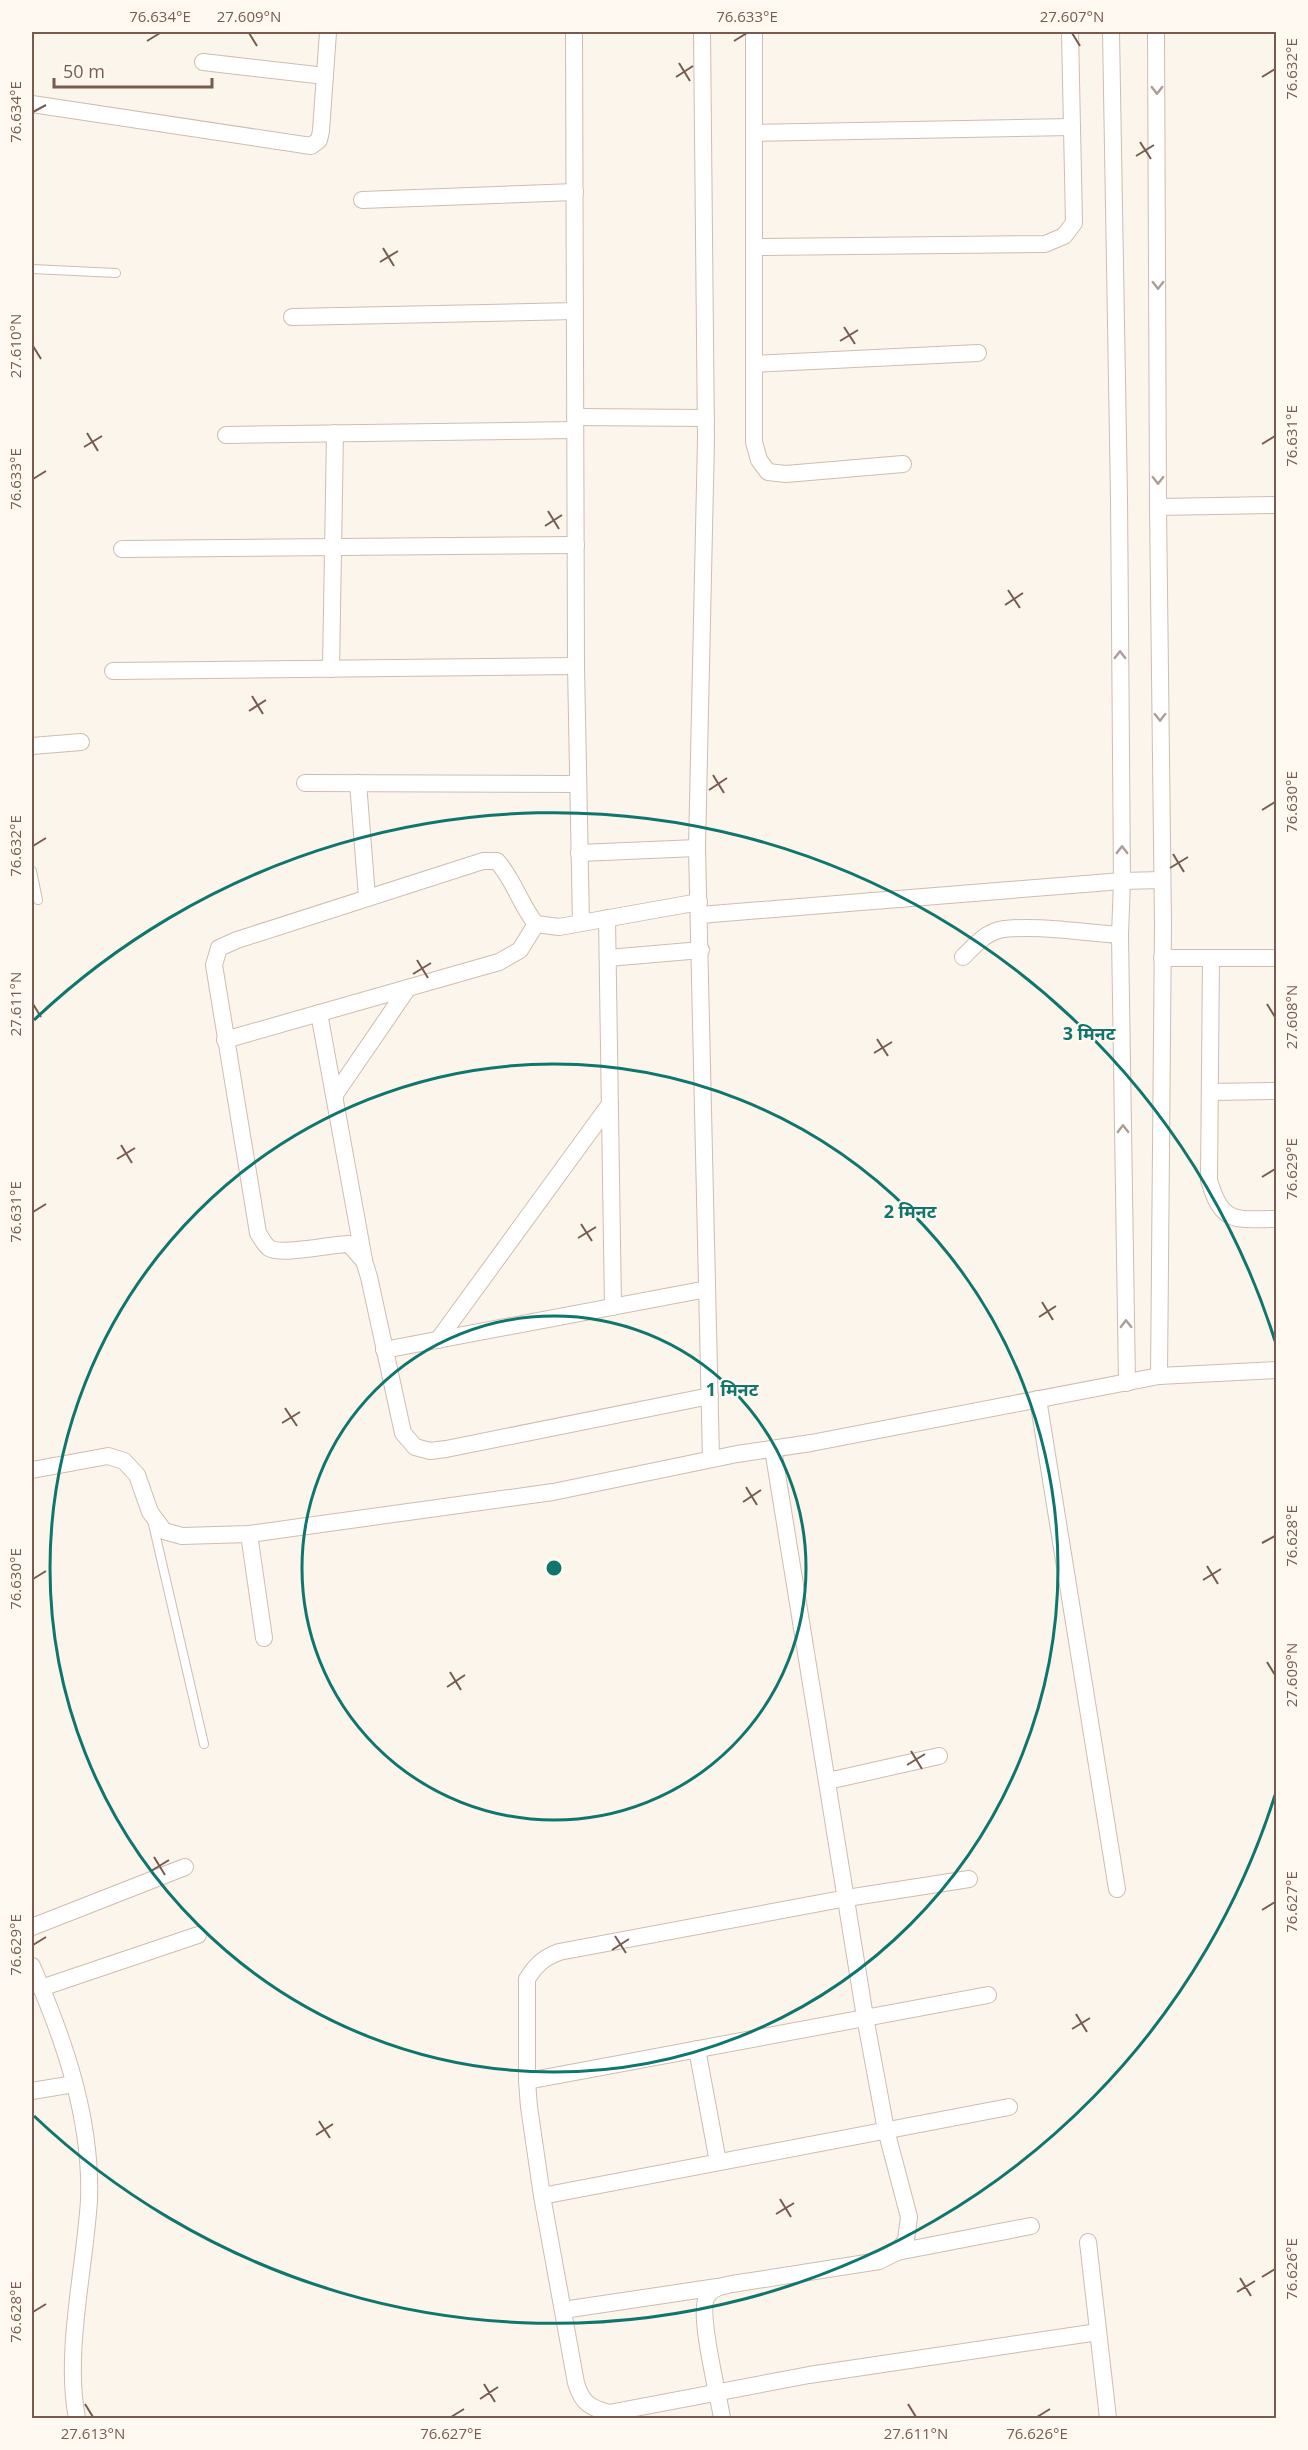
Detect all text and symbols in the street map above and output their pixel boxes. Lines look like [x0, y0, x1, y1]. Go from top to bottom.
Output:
text: 76.634°E [129, 6, 191, 26]
text: 27.609°N [217, 6, 281, 26]
text: 76.633°E [716, 6, 778, 26]
text: 27.607°N [1040, 6, 1104, 26]
text: 76.632°E [1281, 38, 1301, 100]
scale bar [54, 51, 212, 89]
text: 50 m [63, 59, 105, 83]
text: 76.634°E [5, 81, 25, 143]
one-way arrow [1151, 85, 1163, 94]
one-way arrow [1152, 280, 1164, 289]
text: 27.610°N [5, 314, 25, 378]
text: 76.631°E [1281, 405, 1301, 467]
text: 76.633°E [5, 448, 25, 510]
one-way arrow [1152, 475, 1164, 484]
one-way arrow [1114, 651, 1126, 660]
one-way arrow [1154, 712, 1167, 721]
text: 76.630°E [1281, 771, 1301, 833]
text: 76.632°E [5, 815, 25, 877]
one-way arrow [1115, 846, 1128, 855]
text: 27.611°N [5, 972, 25, 1036]
text: 27.608°N [1281, 985, 1301, 1049]
text: 3 मिनट [1063, 1021, 1116, 1045]
one-way arrow [1117, 1125, 1129, 1134]
text: 76.629°E [1281, 1138, 1301, 1200]
text: 76.631°E [5, 1181, 25, 1243]
text: 2 मिनट [884, 1199, 937, 1223]
one-way arrow [1120, 1320, 1132, 1329]
text: 1 मिनट [706, 1377, 759, 1401]
text: 76.628°E [1281, 1505, 1301, 1567]
text: 76.630°E [5, 1548, 25, 1610]
centre of rings [544, 1558, 564, 1578]
text: 27.609°N [1281, 1643, 1301, 1707]
text: 76.627°E [1281, 1871, 1301, 1933]
text: 76.629°E [5, 1914, 25, 1976]
text: 76.626°E [1281, 2238, 1301, 2300]
text: 76.628°E [5, 2281, 25, 2343]
text: 27.613°N [61, 2423, 125, 2443]
text: 76.627°E [420, 2423, 482, 2443]
text: 27.611°N [884, 2423, 948, 2443]
text: 76.626°E [1006, 2423, 1068, 2443]

